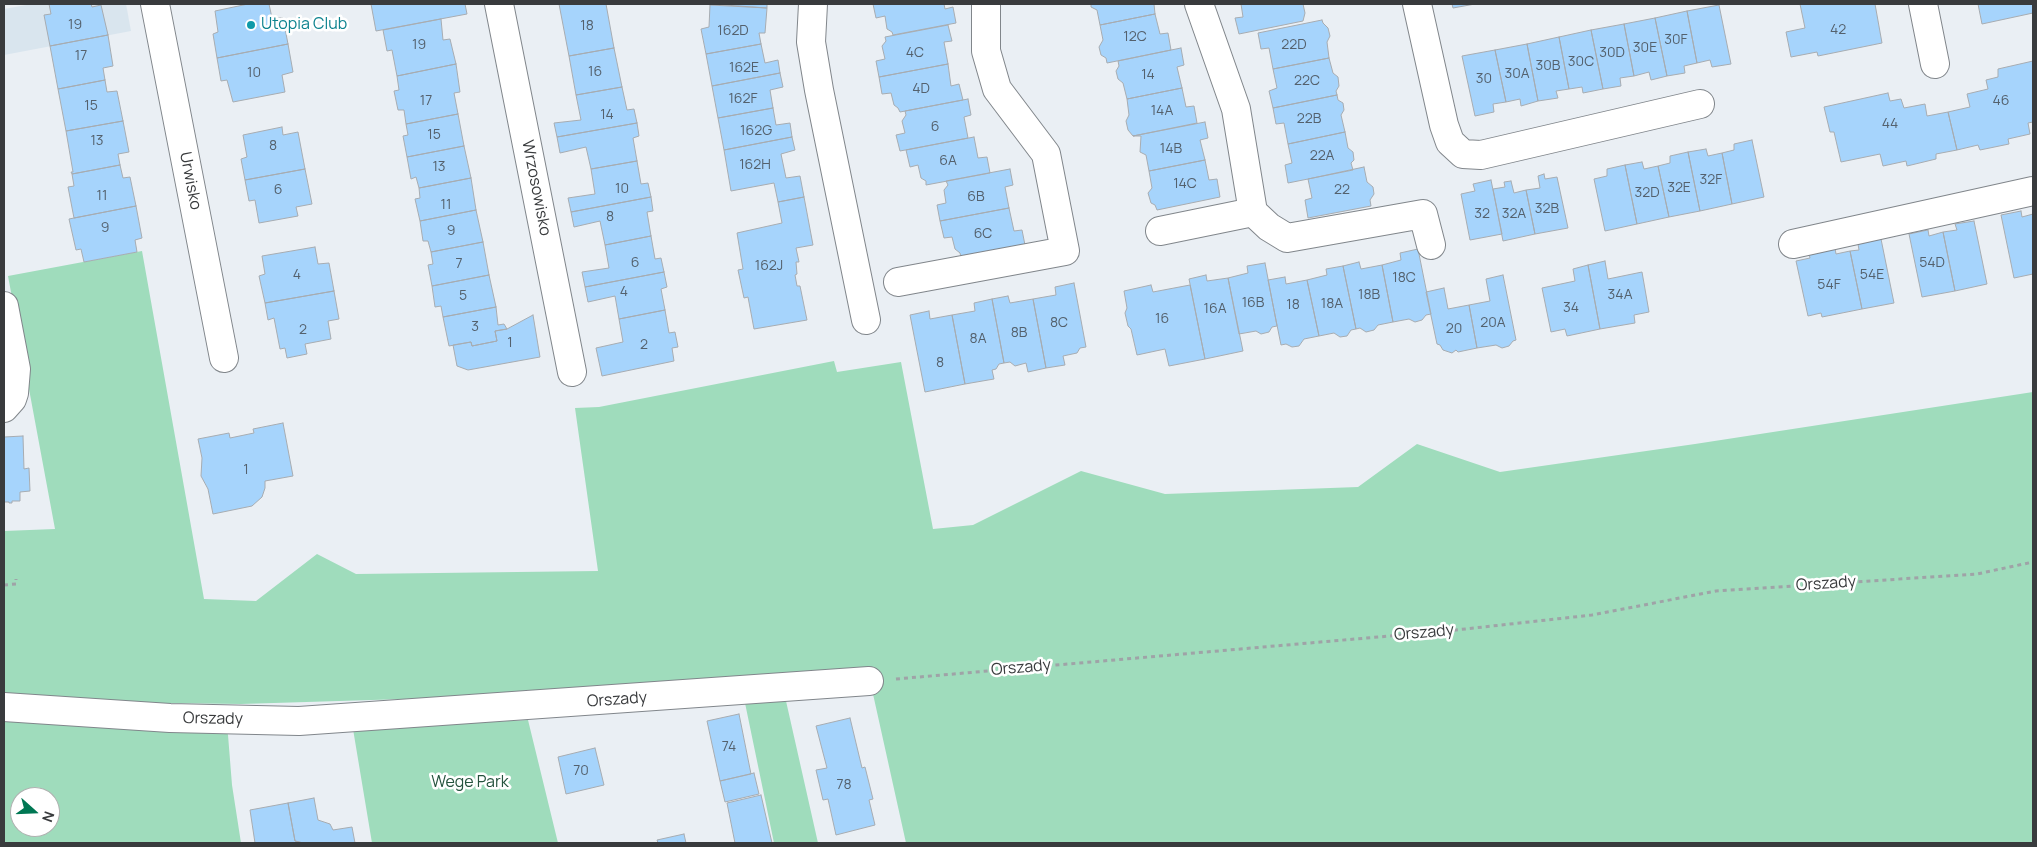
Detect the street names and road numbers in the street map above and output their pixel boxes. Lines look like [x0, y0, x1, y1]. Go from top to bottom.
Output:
street label: Wrzosowisko [517, 138, 555, 238]
street label: Urwisko [175, 150, 205, 212]
street label: Orszady [1795, 572, 1857, 596]
street label: Orszady [1393, 621, 1455, 645]
street label: Orszady [990, 656, 1052, 680]
street label: Orszady [586, 688, 648, 712]
street label: Orszady [183, 709, 243, 729]

